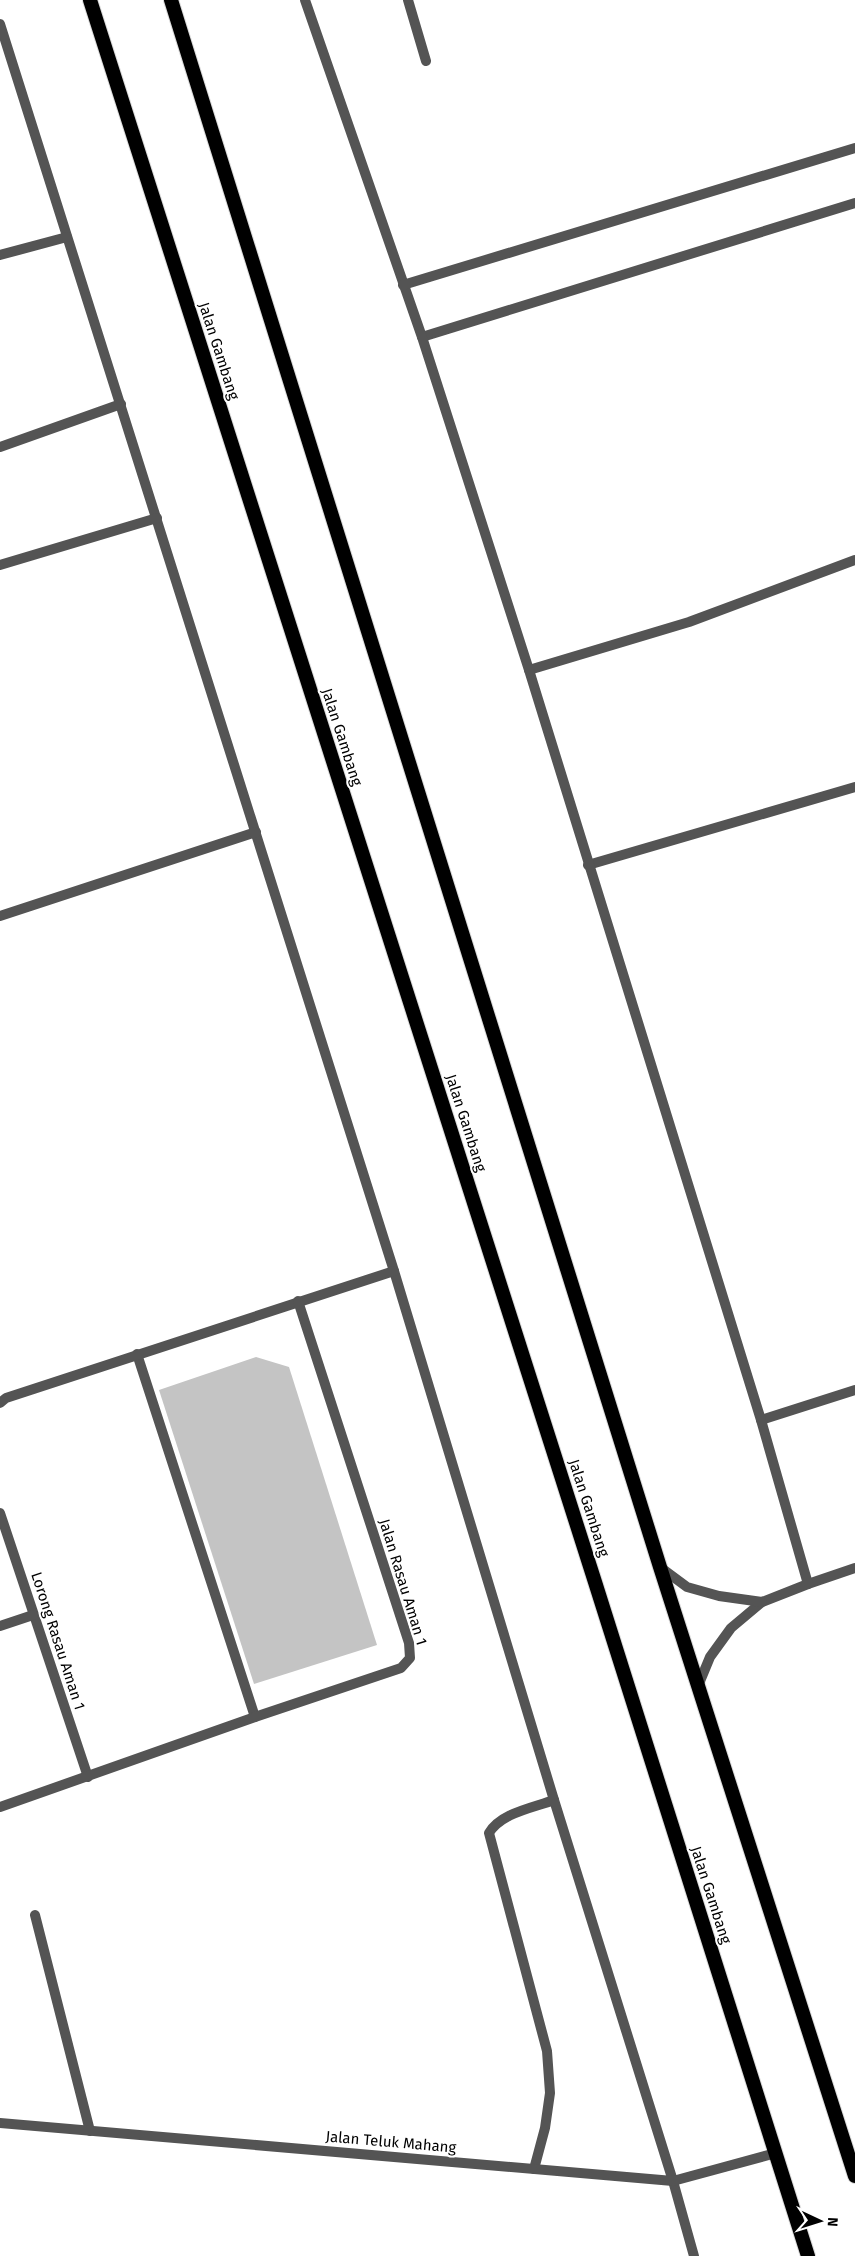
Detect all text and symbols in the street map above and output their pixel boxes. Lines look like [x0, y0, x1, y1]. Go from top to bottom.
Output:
street label: Jalan Gambang [195, 300, 243, 402]
street label: Jalan Gambang [318, 686, 366, 788]
street label: Jalan Gambang [442, 1072, 490, 1174]
street label: Jalan Gambang [565, 1457, 613, 1559]
street label: Jalan Rasau Aman 1 [375, 1517, 431, 1647]
street label: Lorong Rasau Aman 1 [27, 1570, 89, 1712]
street label: Jalan Gambang [687, 1844, 735, 1946]
street label: Jalan Teluk Mahang [325, 2127, 457, 2157]
north arrow [795, 2196, 845, 2246]
text: N [824, 2217, 841, 2227]

